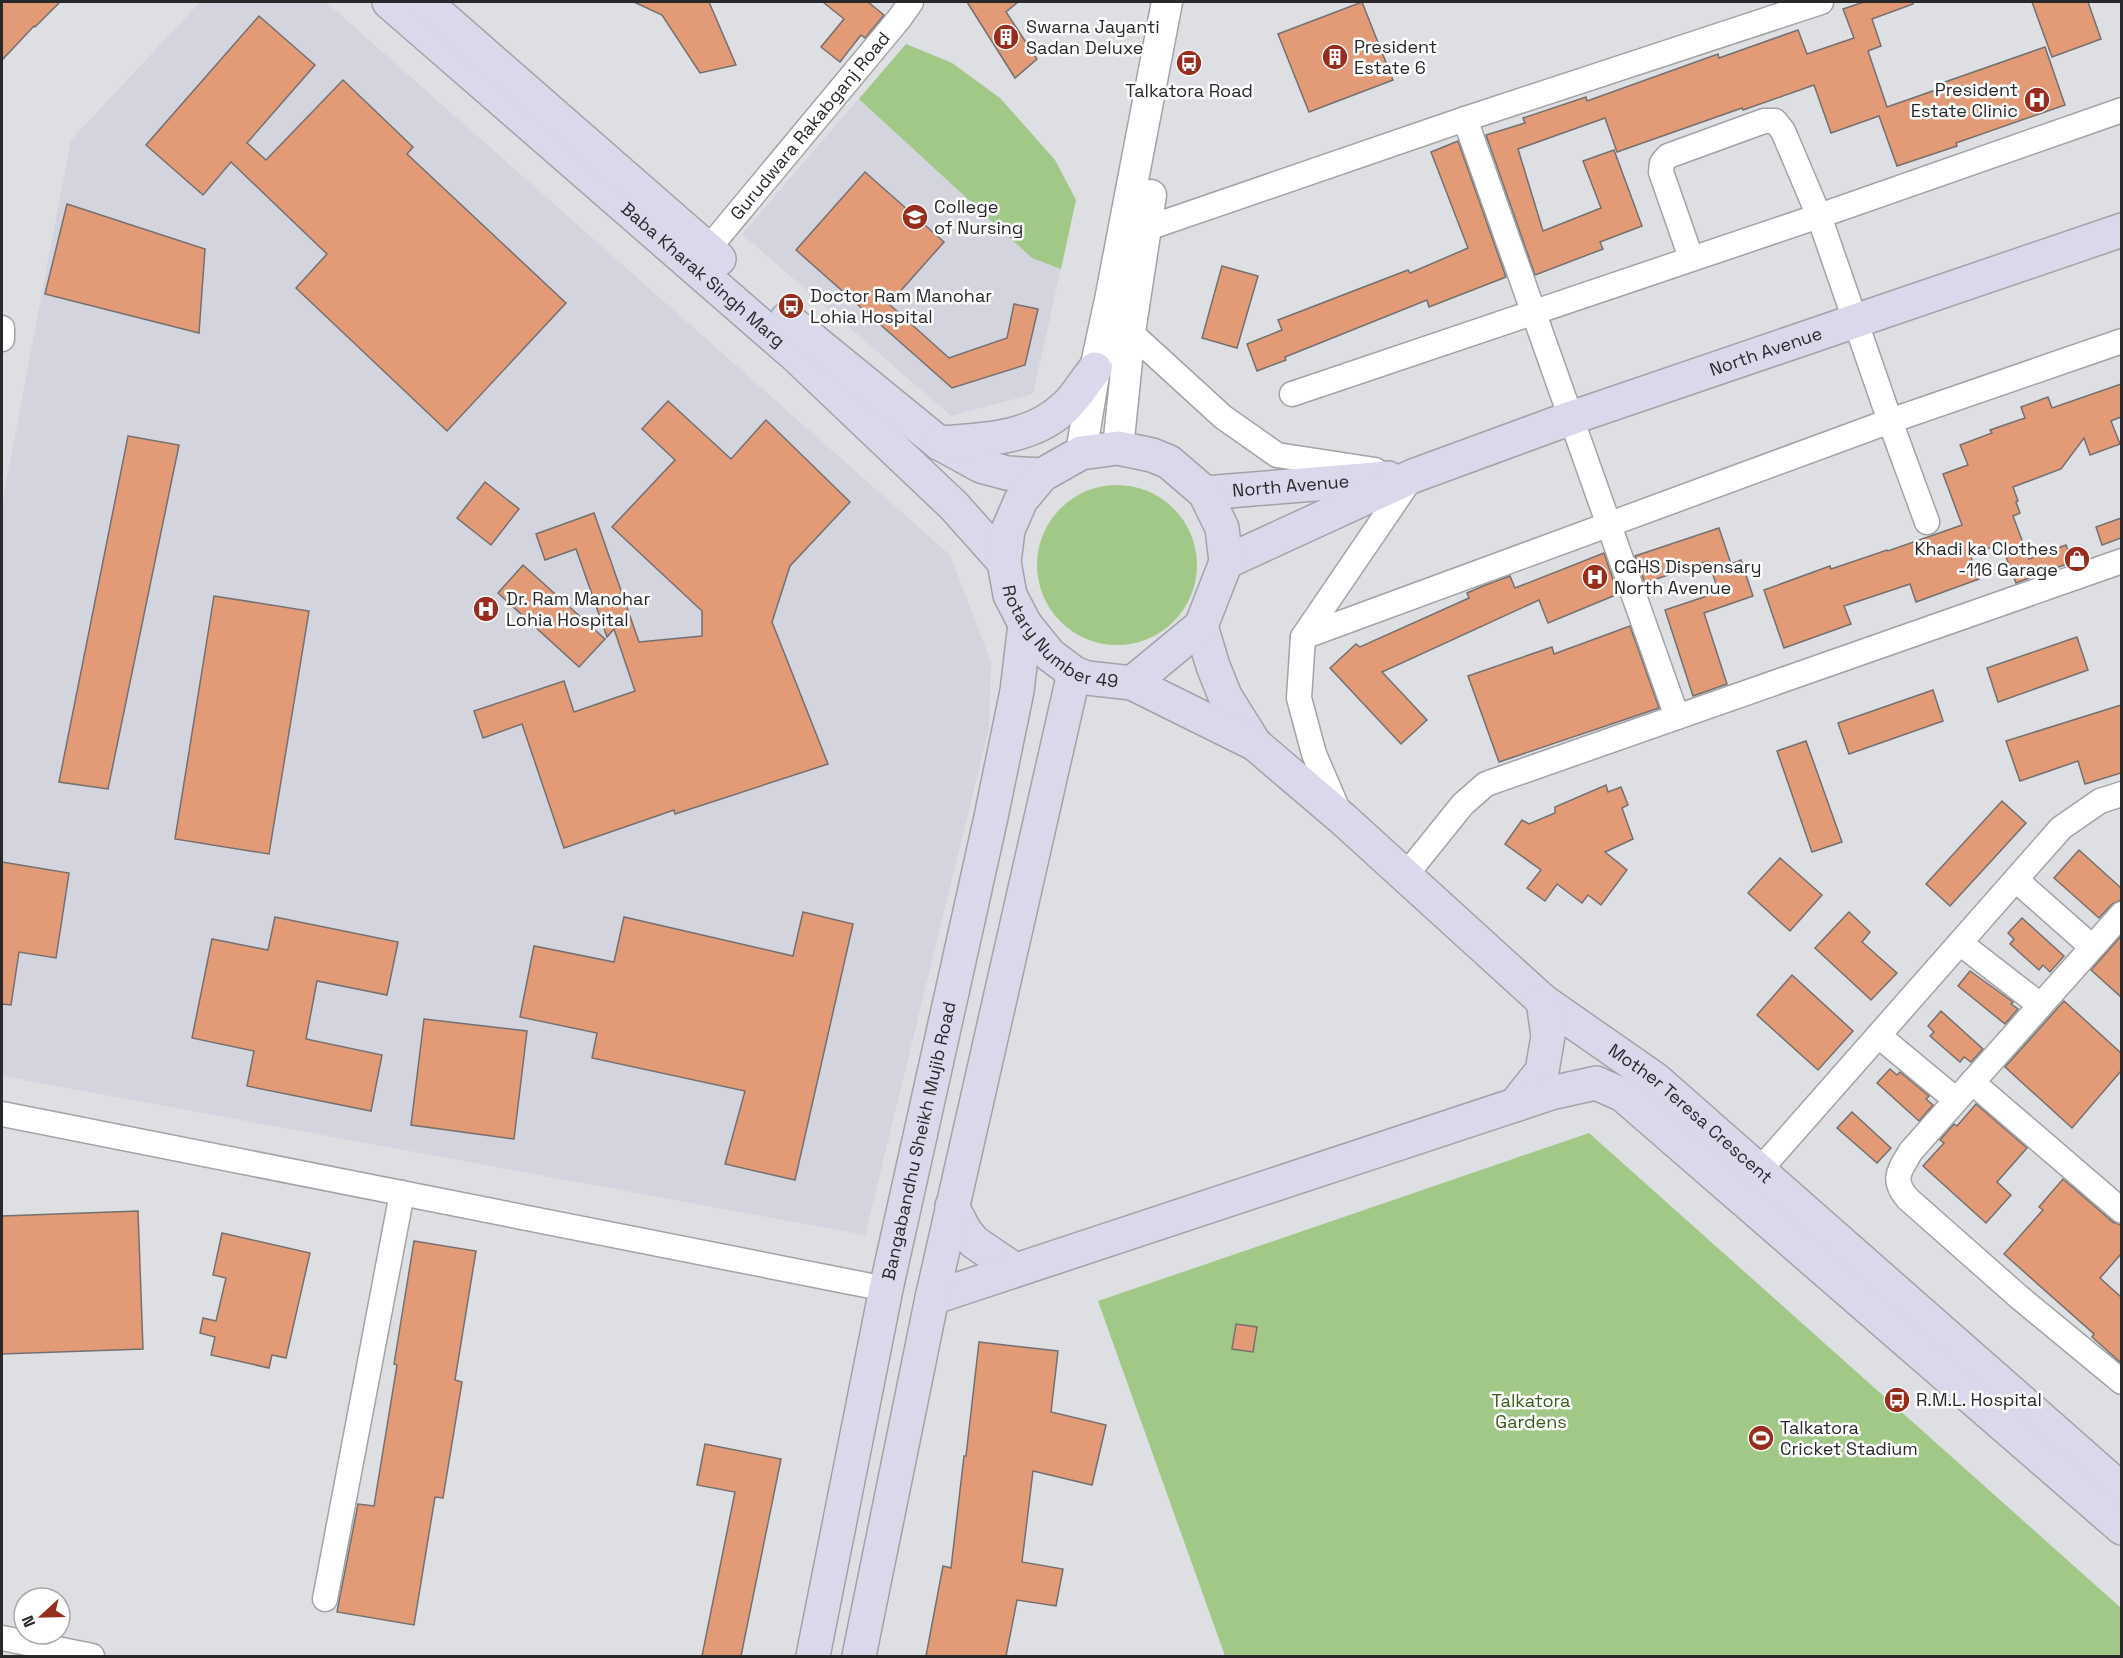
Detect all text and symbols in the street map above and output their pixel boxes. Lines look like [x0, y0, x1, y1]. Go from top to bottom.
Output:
place label: Swarna Jayanti Sadan Deluxe [1026, 15, 1160, 59]
building icon: Swarna Jayanti Sadan Deluxe [991, 22, 1021, 52]
street label: Gurudwara Rakabganj Road [725, 27, 895, 224]
place label: President Estate 6 [1354, 35, 1437, 79]
building icon: President Estate 6 [1320, 42, 1350, 72]
bus stop icon: Talkatora Road [1174, 48, 1204, 78]
place label: President Estate Clinic [1911, 78, 2018, 122]
place label: Talkatora Road [1125, 79, 1253, 102]
hospital icon: President Estate Clinic [2022, 85, 2052, 115]
place label: College of Nursing [934, 195, 1023, 239]
street label: Baba Kharak Singh Marg [616, 197, 790, 352]
school or university icon: College of Nursing [900, 202, 930, 232]
place label: Doctor Ram Manohar Lohia Hospital [810, 284, 992, 328]
bus stop icon: Doctor Ram Manohar Lohia Hospital [776, 291, 806, 321]
street label: North Avenue [1706, 321, 1825, 381]
street label: North Avenue [1231, 469, 1350, 502]
place label: Khadi ka Clothes -116 Garage [1915, 537, 2058, 581]
shop icon: Khadi ka Clothes -116 Garage [2062, 544, 2092, 574]
place label: CGHS Dispensary North Avenue [1614, 555, 1762, 599]
hospital icon: CGHS Dispensary North Avenue [1580, 562, 1610, 592]
street label: Rotary Number 49 [997, 583, 1119, 692]
place label: Dr. Ram Manohar Lohia Hospital [506, 587, 650, 631]
hospital icon: Dr. Ram Manohar Lohia Hospital [471, 594, 501, 624]
street label: Bangabandhu Sheikh Mujib Road [876, 999, 961, 1282]
street label: Mother Teresa Crescent [1604, 1038, 1778, 1188]
bus stop icon: R.M.L. Hospital [1882, 1385, 1912, 1415]
place label: R.M.L. Hospital [1916, 1388, 2042, 1411]
park label: Talkatora Gardens [1492, 1389, 1570, 1433]
place label: Talkatora Cricket Stadium [1780, 1416, 1918, 1460]
sports icon: Talkatora Cricket Stadium [1746, 1423, 1776, 1453]
north arrow [12, 1586, 72, 1646]
text: N [17, 1613, 40, 1630]

